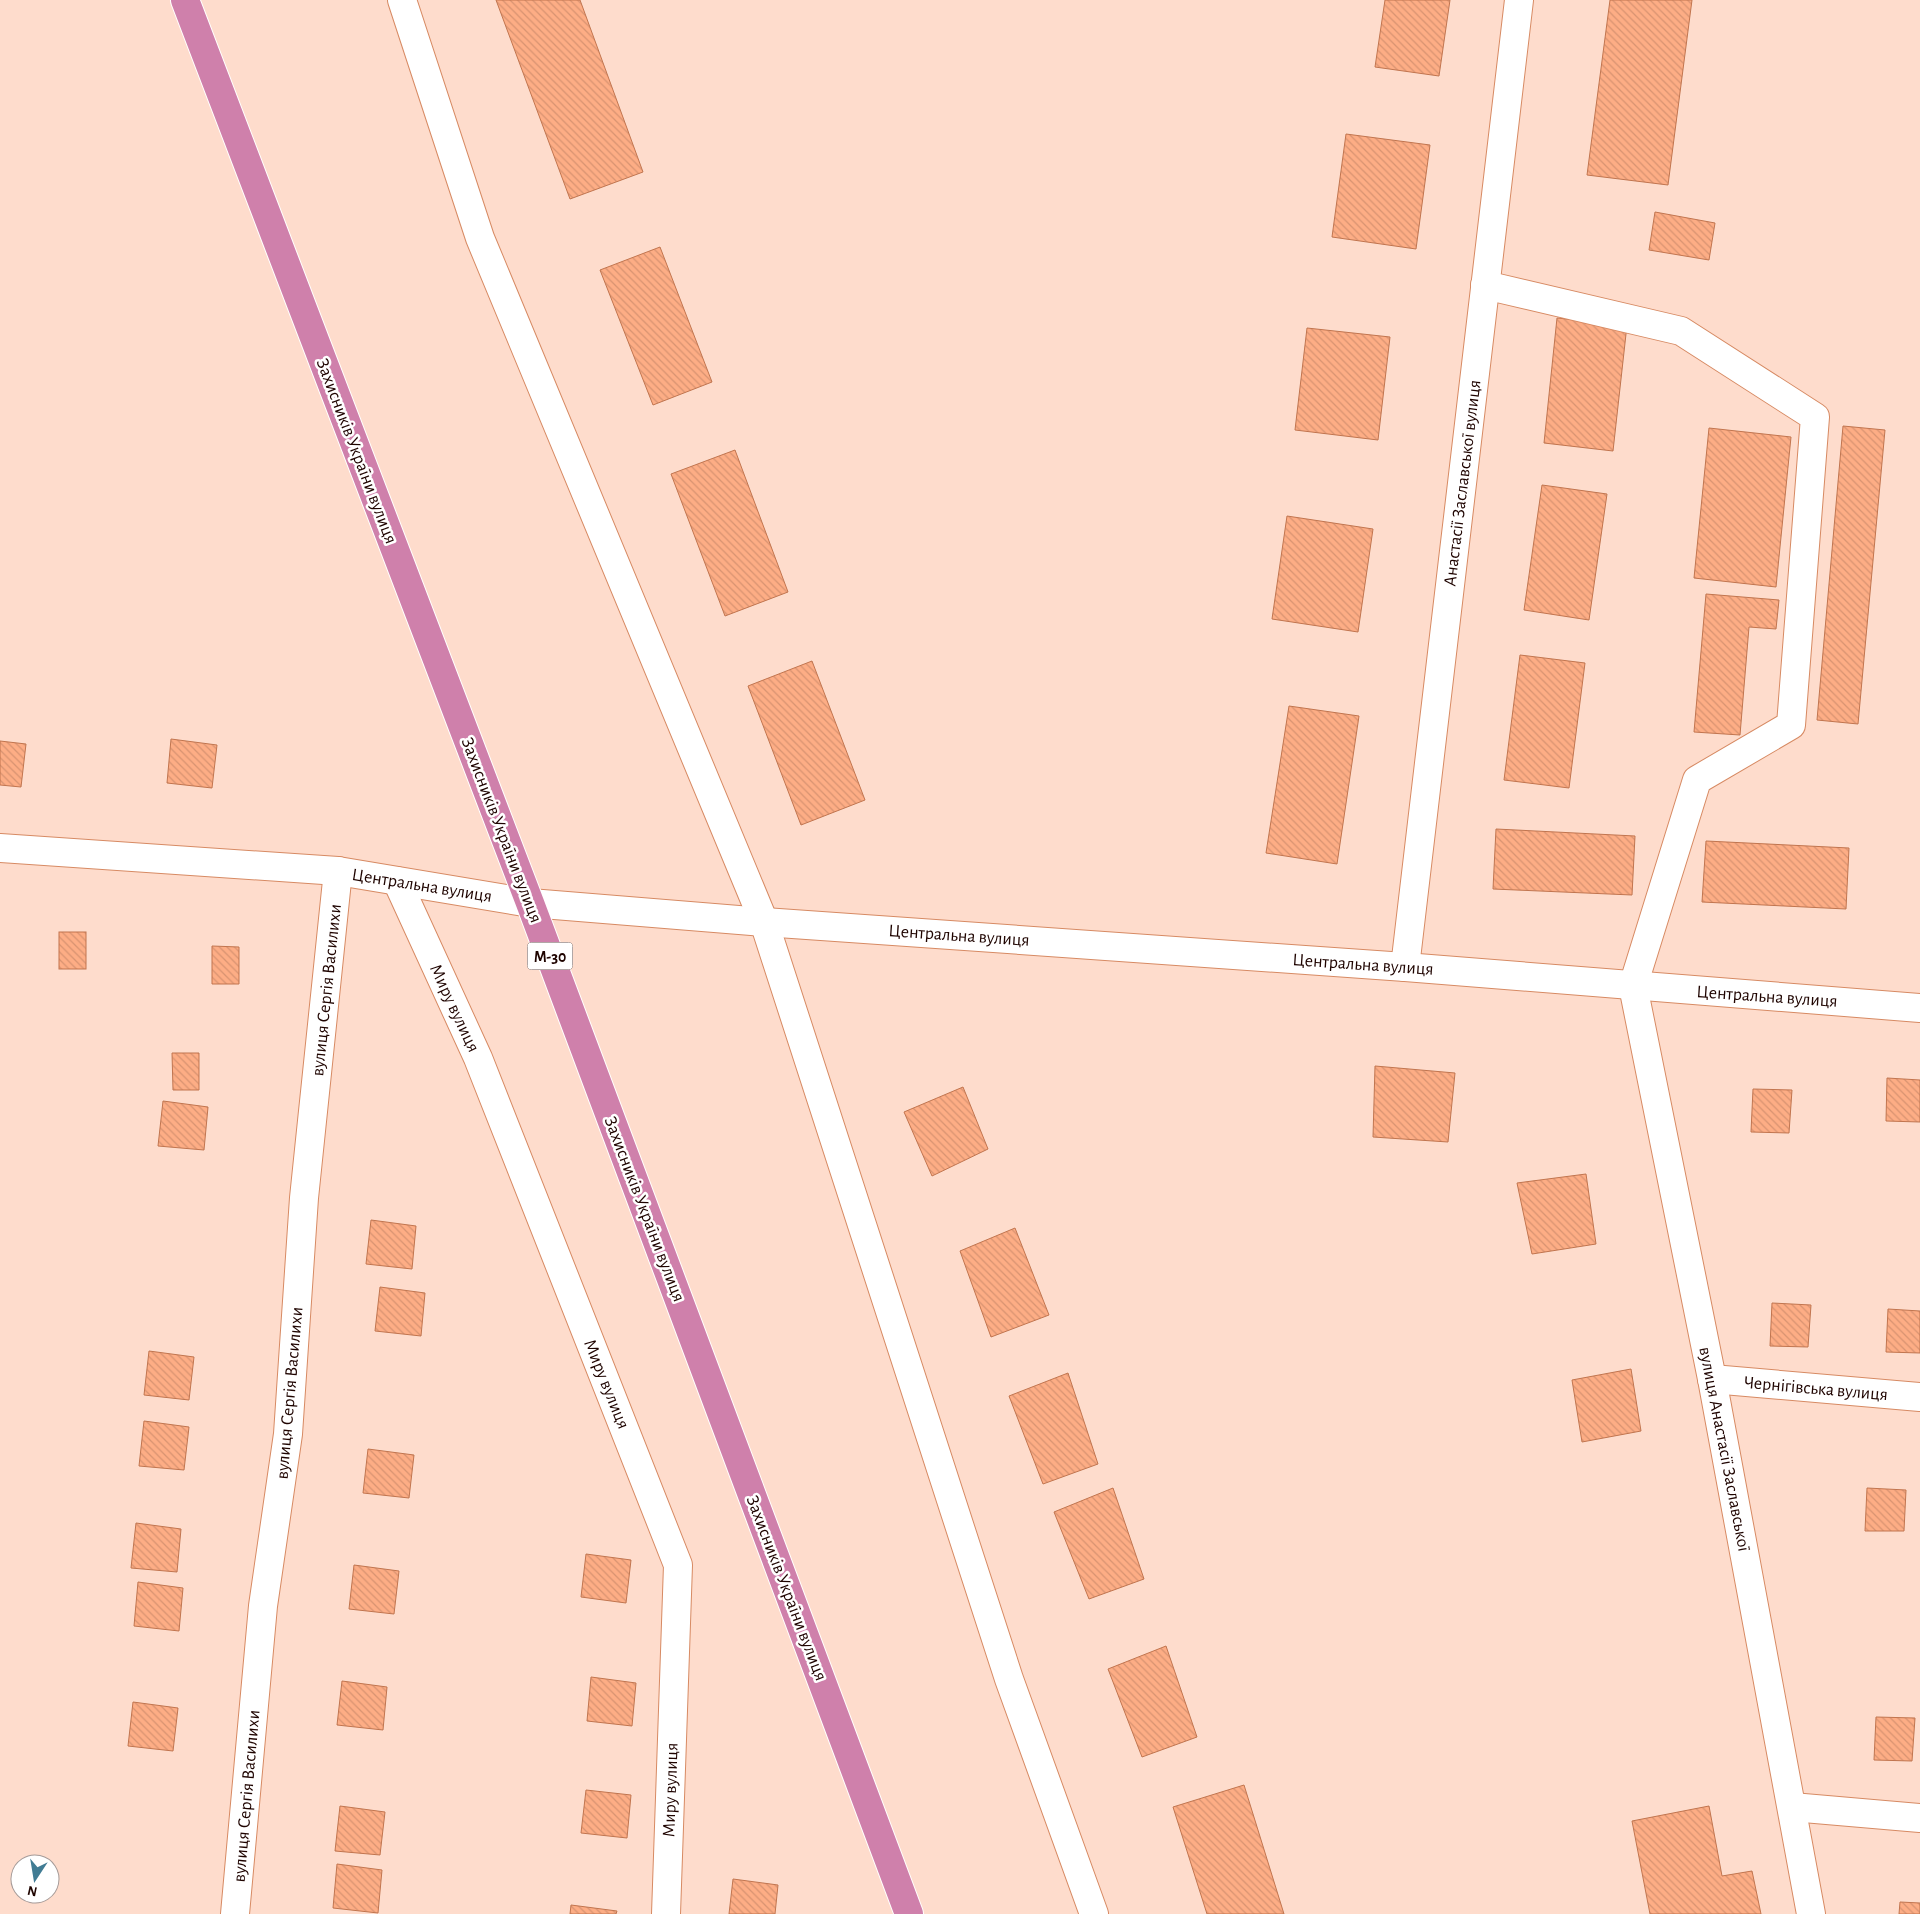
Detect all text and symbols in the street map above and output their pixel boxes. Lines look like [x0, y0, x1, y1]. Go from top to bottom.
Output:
street label: Захисників України вулиця [312, 356, 400, 546]
street label: Анастасії Заславської вулиця [1441, 379, 1485, 587]
street label: Захисників України вулиця [457, 735, 545, 925]
street label: Центральна вулиця [350, 866, 493, 906]
street label: вулиця Сергія Василихи [309, 903, 345, 1077]
street label: Центральна вулиця [888, 922, 1030, 950]
road number: М-30 [528, 942, 572, 969]
street label: Центральна вулиця [1292, 951, 1434, 979]
street label: Миру вулиця [426, 962, 482, 1055]
street label: Центральна вулиця [1696, 983, 1838, 1011]
street label: Захисників України вулиця [600, 1114, 688, 1304]
street label: вулиця Сергія Василихи [273, 1306, 307, 1480]
street label: Миру вулиця [580, 1337, 632, 1432]
street label: вулиця Анастасії Заславської [1695, 1345, 1753, 1553]
street label: Чернігівська вулиця [1743, 1374, 1889, 1404]
street label: Захисників України вулиця [742, 1493, 830, 1683]
street label: вулиця Сергія Василихи [230, 1709, 264, 1883]
street label: Миру вулиця [660, 1742, 682, 1838]
north arrow [10, 1854, 60, 1904]
text: N [26, 1883, 39, 1899]

